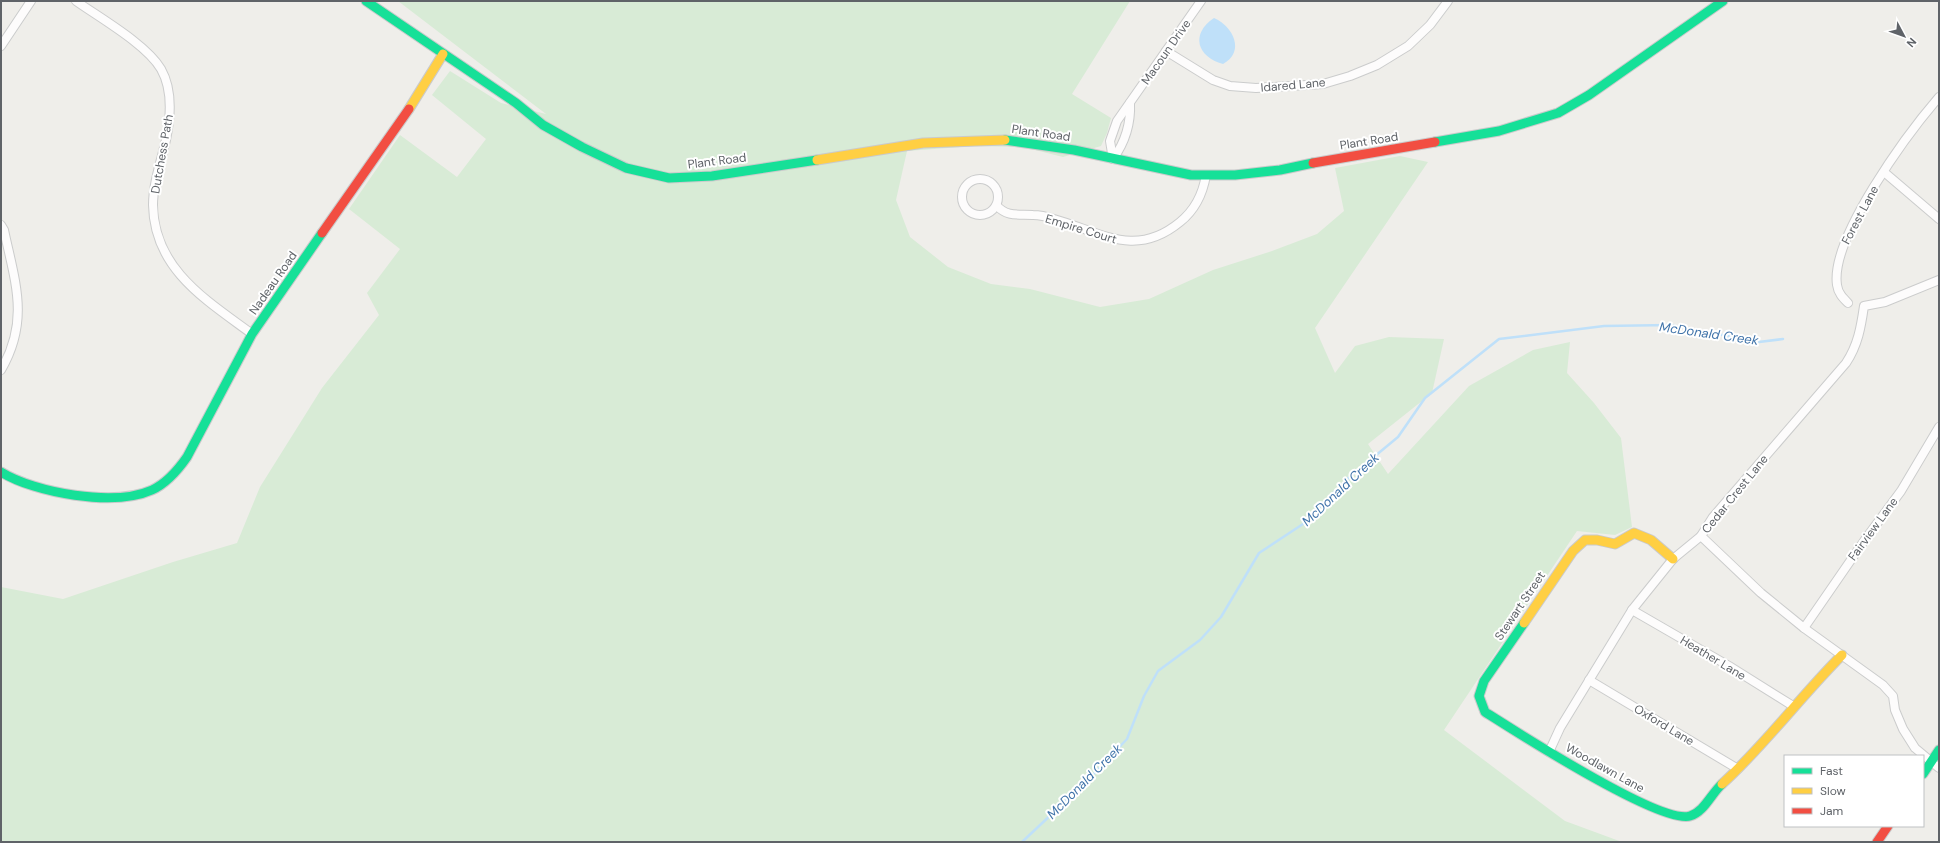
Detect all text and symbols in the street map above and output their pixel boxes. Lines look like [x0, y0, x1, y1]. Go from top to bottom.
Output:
street label: Macoun Drive [1138, 16, 1194, 88]
north arrow [1884, 16, 1924, 56]
text: N [1904, 35, 1919, 50]
street label: Idared Lane [1260, 74, 1326, 96]
street label: Dutchess Path [147, 113, 177, 195]
street label: Plant Road [1011, 121, 1071, 145]
street label: Plant Road [1339, 128, 1399, 154]
street label: Plant Road [687, 149, 747, 173]
street label: Forest Lane [1838, 183, 1882, 247]
street label: Empire Court [1043, 211, 1119, 248]
street label: Nadeau Road [245, 248, 301, 318]
water label: McDonald Creek [1658, 318, 1760, 349]
water label: McDonald Creek [1298, 449, 1383, 530]
street label: Cedar Crest Lane [1698, 451, 1772, 537]
street label: Fairview Lane [1845, 494, 1901, 564]
street label: Stewart Street [1491, 568, 1549, 644]
street label: Heather Lane [1677, 632, 1749, 684]
street label: Oxford Lane [1631, 701, 1697, 749]
water label: McDonald Creek [1043, 740, 1126, 823]
street label: Woodlawn Lane [1563, 740, 1647, 796]
legend [1784, 755, 1924, 827]
text: Fast [1820, 763, 1843, 779]
text: Slow [1820, 783, 1846, 799]
text: Jam [1820, 803, 1843, 819]

